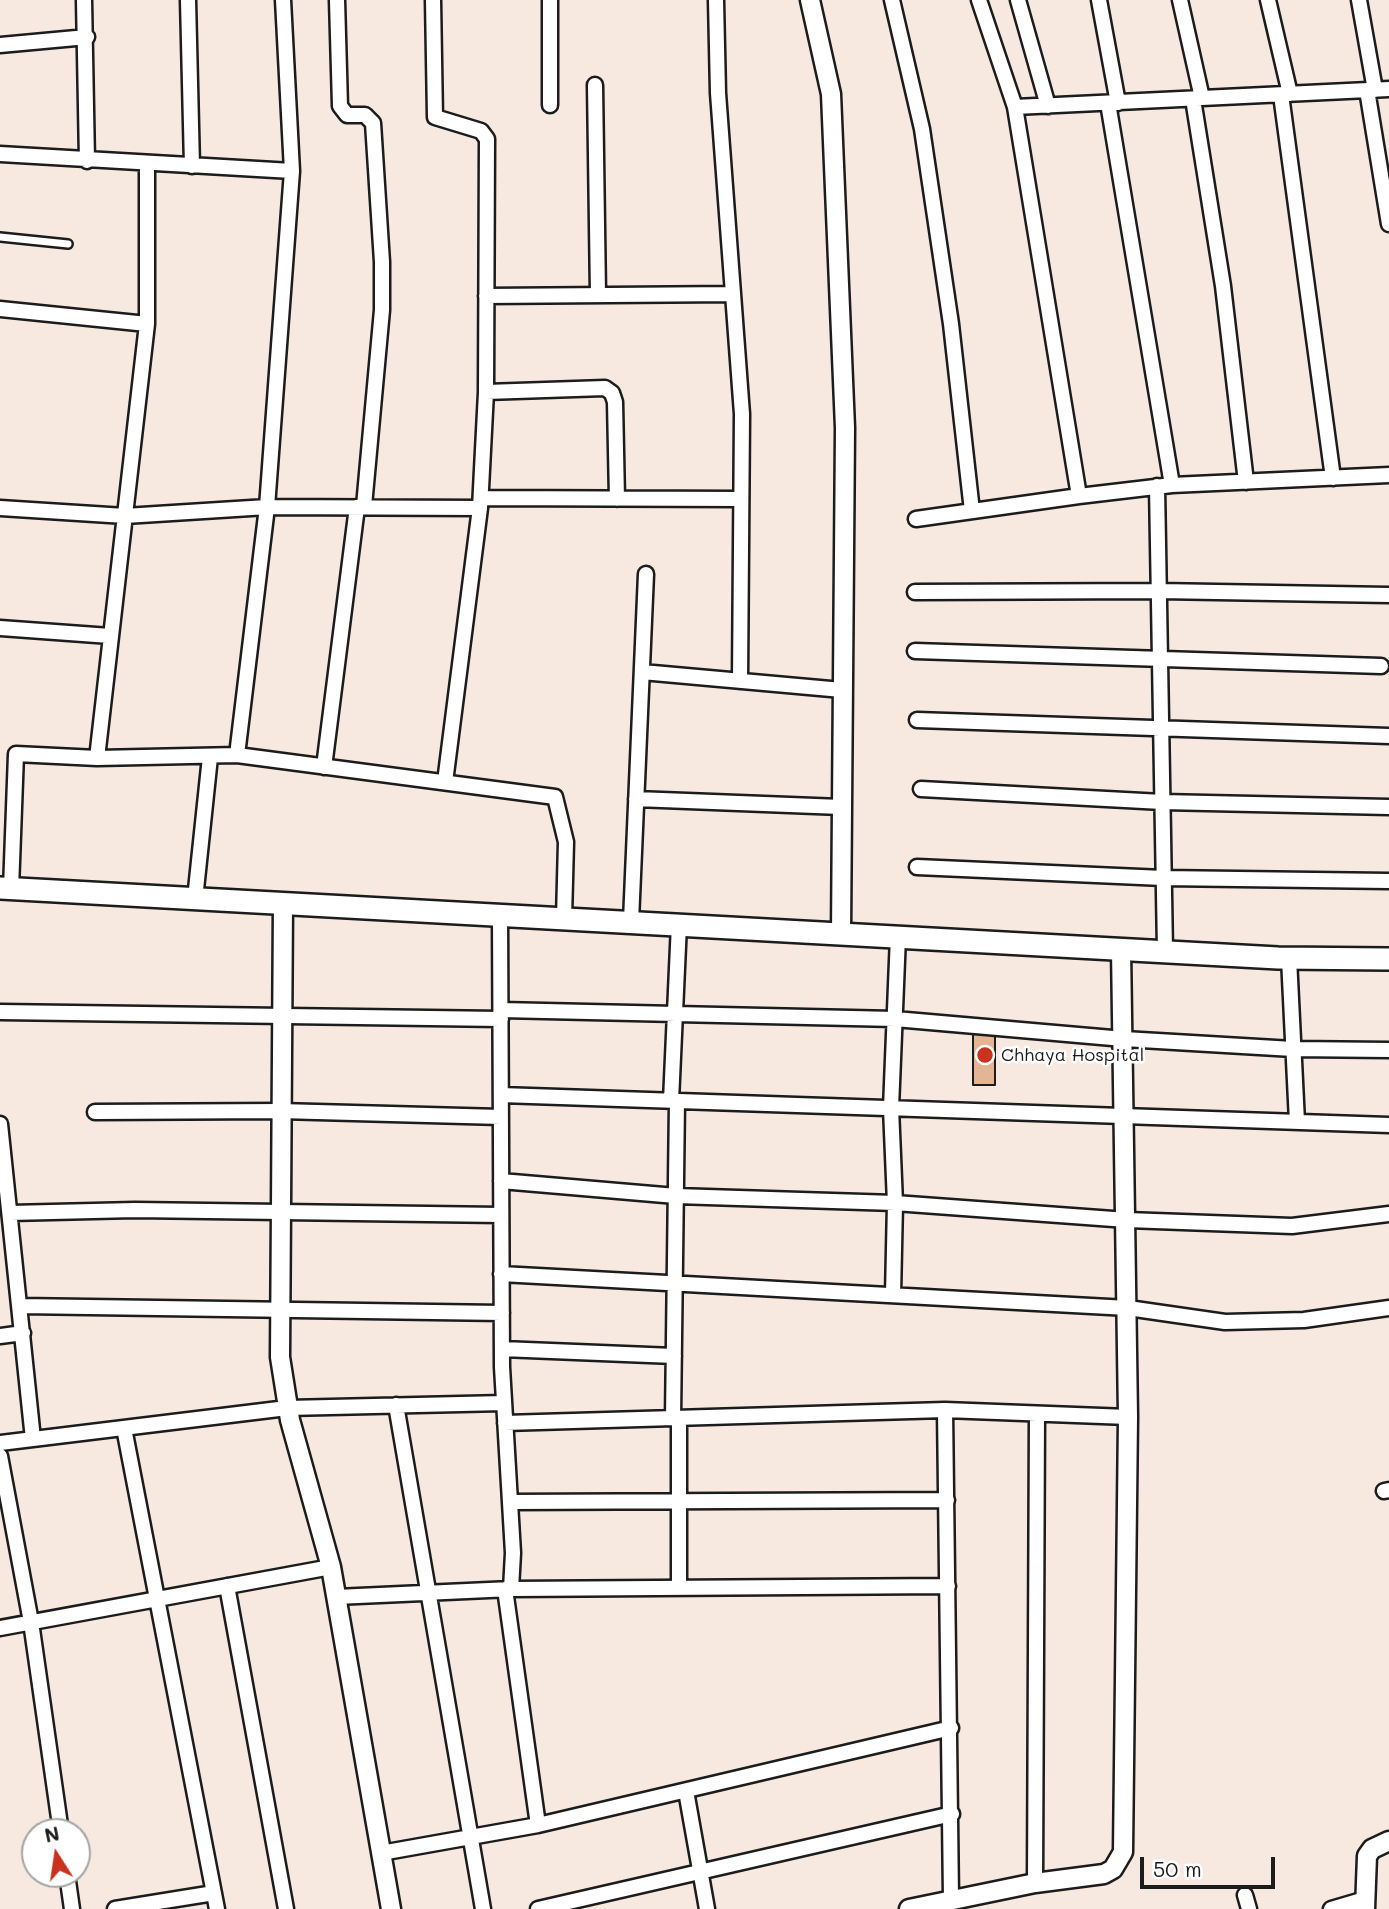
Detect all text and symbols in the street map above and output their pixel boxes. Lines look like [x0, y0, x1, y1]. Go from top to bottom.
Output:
place label: Chhaya Hospital [1001, 1044, 1144, 1066]
marker: Chhaya Hospital [975, 1045, 995, 1065]
north arrow [21, 1818, 91, 1888]
text: N [42, 1820, 62, 1848]
scale bar [1144, 1842, 1279, 1886]
text: 50 m [1153, 1855, 1202, 1882]

